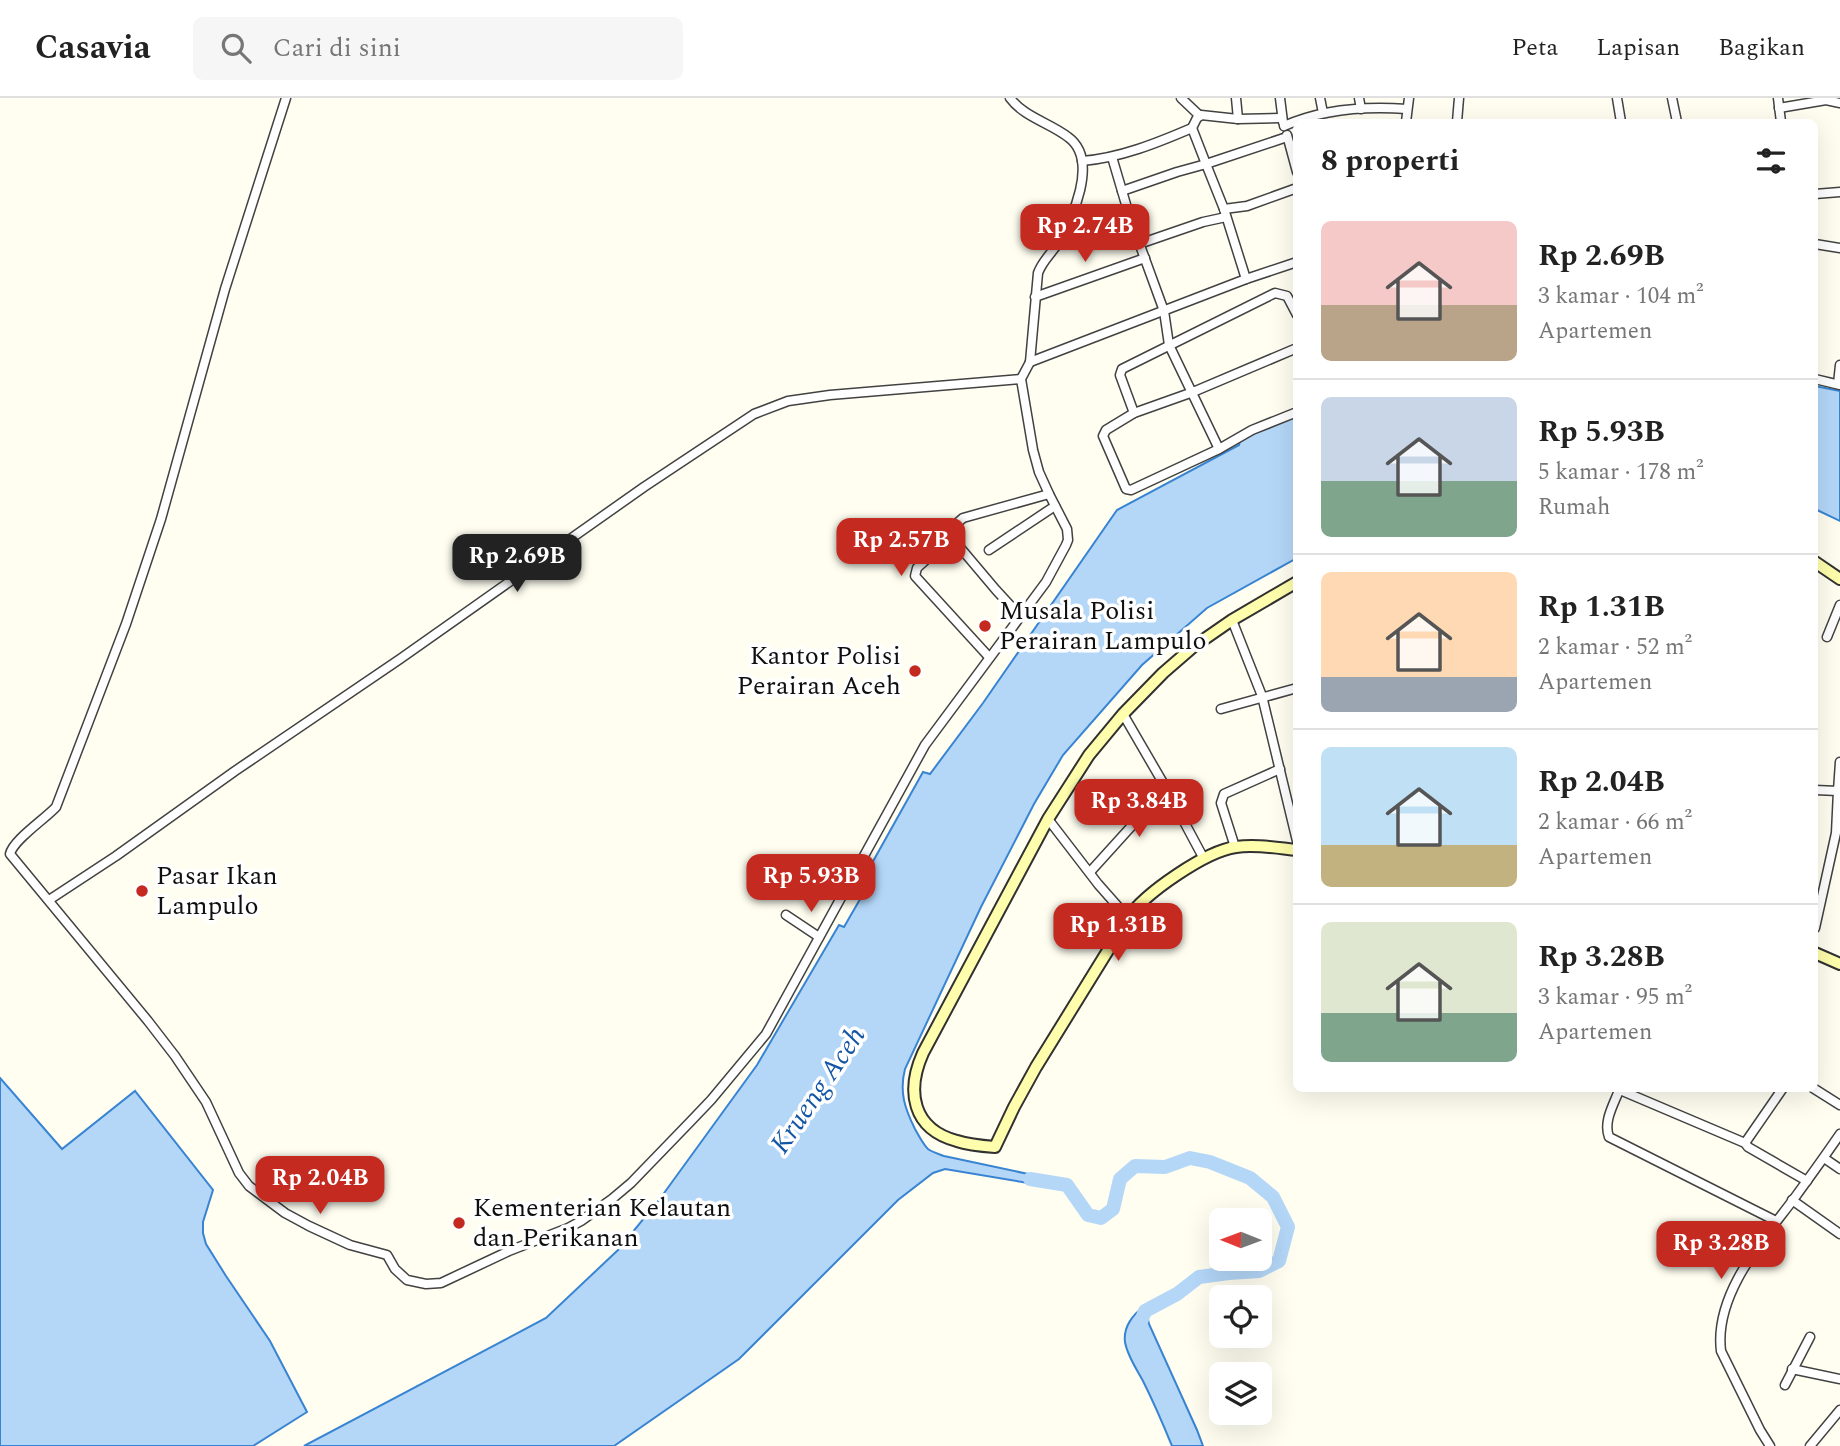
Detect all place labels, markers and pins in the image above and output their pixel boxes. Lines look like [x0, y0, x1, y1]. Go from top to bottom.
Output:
pin: Rp 2.74B [1013, 204, 1157, 264]
pin: Rp 2.57B [829, 518, 973, 578]
pin: Rp 2.69B [445, 534, 589, 594]
place label: Musala Polisi Perairan Lampulo [999, 591, 1207, 661]
marker: Musala Polisi Perairan Lampulo [977, 618, 993, 634]
place label: Kantor Polisi Perairan Aceh [737, 636, 901, 706]
marker: Kantor Polisi Perairan Aceh [907, 663, 923, 679]
pin: Rp 3.84B [1067, 780, 1211, 839]
pin: Rp 5.93B [739, 854, 883, 914]
place label: Pasar Ikan Lampulo [156, 856, 278, 926]
marker: Pasar Ikan Lampulo [134, 883, 150, 899]
pin: Rp 1.31B [1046, 904, 1190, 963]
pin: Rp 2.04B [248, 1156, 392, 1216]
place label: Kementerian Kelautan dan Perikanan [473, 1188, 731, 1258]
marker: Kementerian Kelautan dan Perikanan [451, 1215, 467, 1231]
pin: Rp 3.28B [1649, 1222, 1793, 1281]

